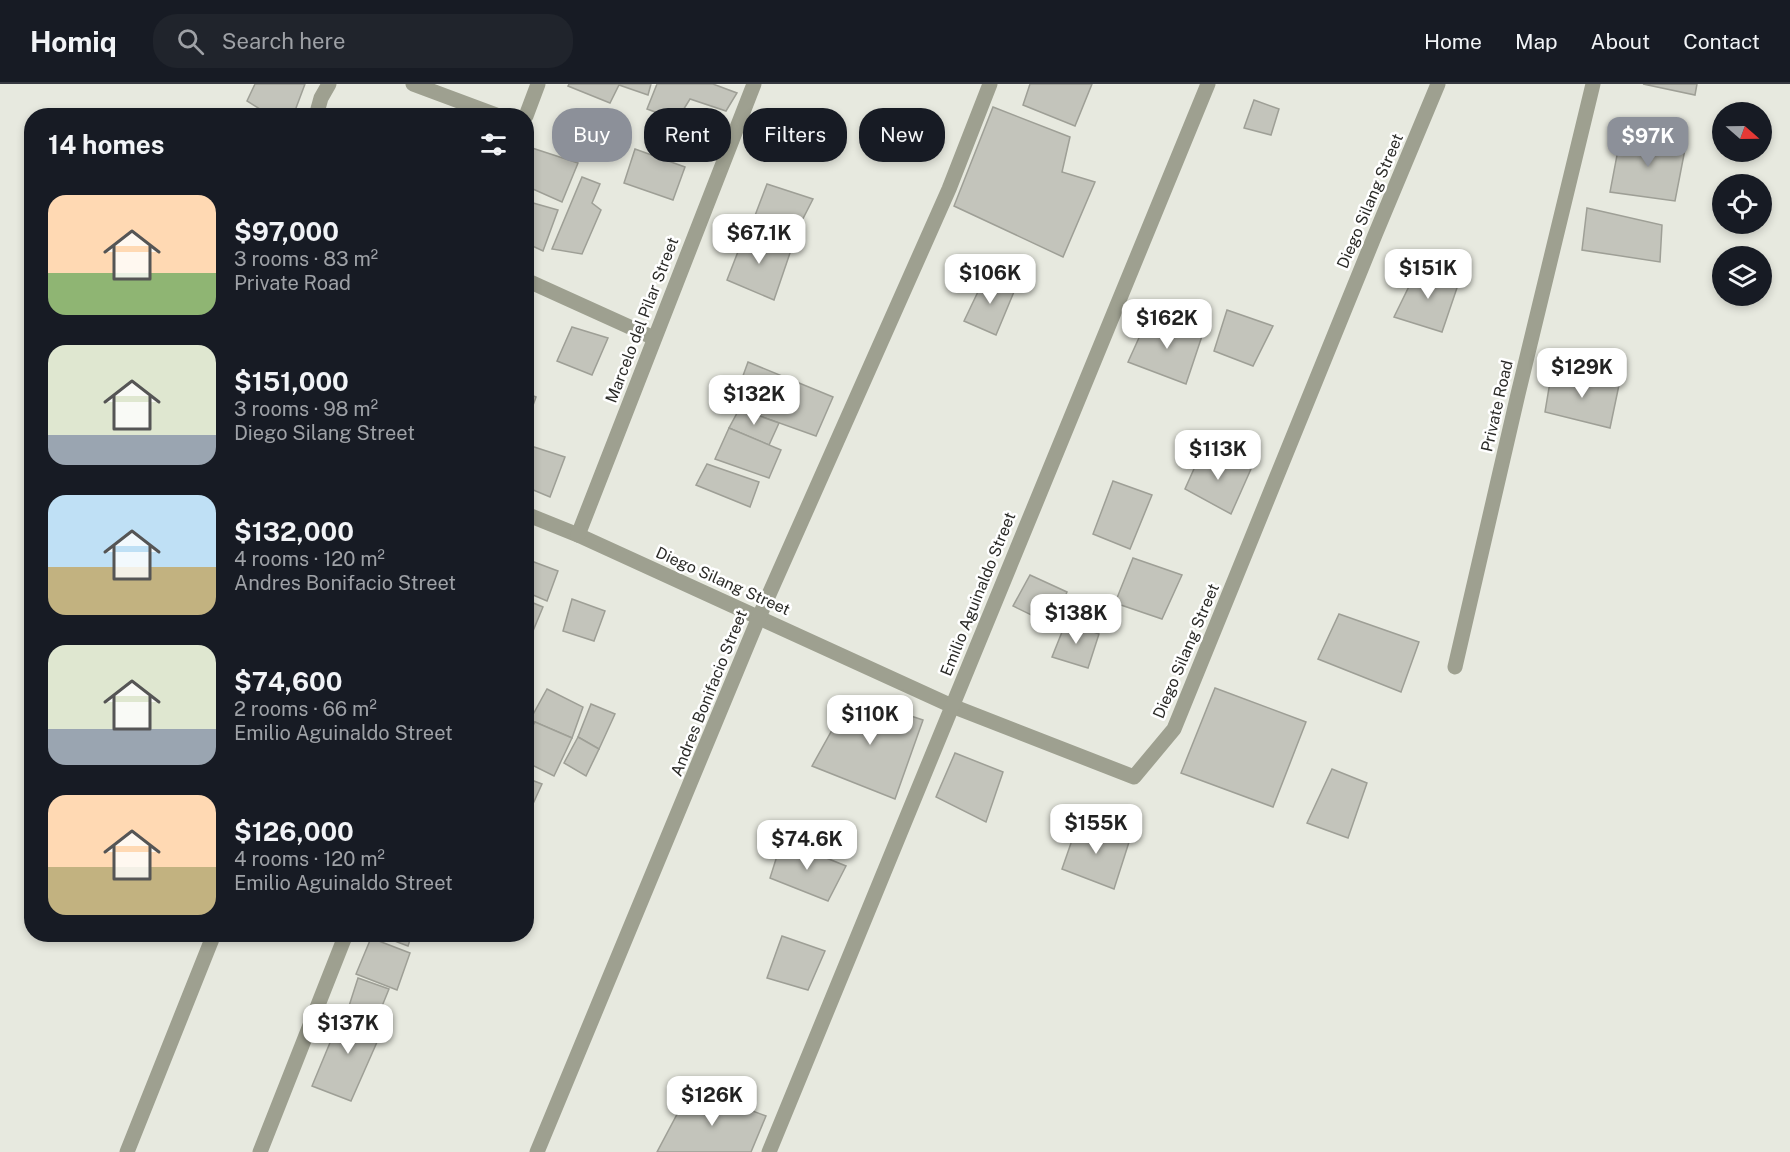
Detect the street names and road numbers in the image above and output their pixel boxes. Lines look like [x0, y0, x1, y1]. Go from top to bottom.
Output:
street label: Diego Silang Street [1333, 131, 1407, 271]
street label: Marcelo del Pilar Street [602, 234, 682, 406]
street label: Private Road [1477, 358, 1517, 454]
street label: Emilio Aguinaldo Street [936, 509, 1020, 679]
street label: Diego Silang Street [653, 543, 793, 619]
street label: Diego Silang Street [1149, 581, 1223, 721]
street label: Andres Bonifacio Street [667, 607, 751, 779]

